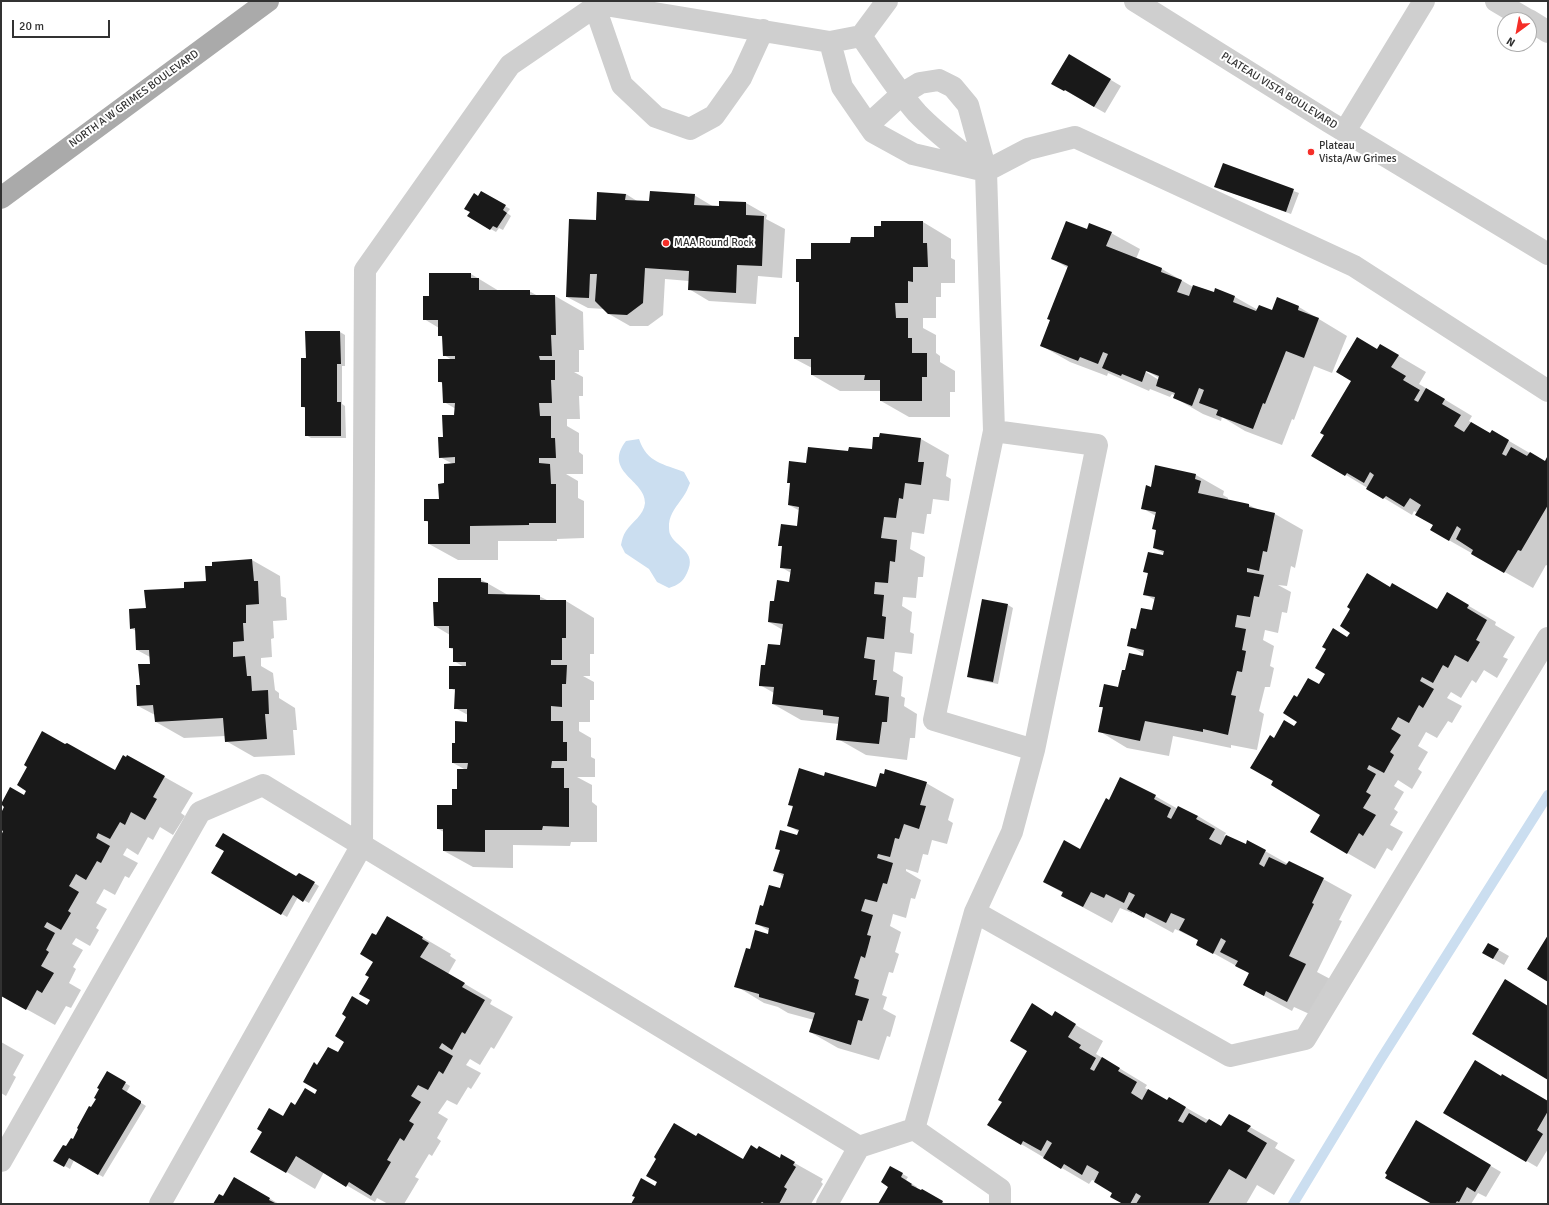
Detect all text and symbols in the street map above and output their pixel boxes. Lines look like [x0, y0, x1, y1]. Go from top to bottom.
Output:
scale bar [14, 12, 112, 38]
north arrow [1497, 12, 1537, 52]
text: 20 m [19, 19, 44, 34]
text: N [1504, 34, 1518, 49]
street label: NORTH A W GRIMES BOULEVARD [67, 47, 201, 151]
street label: PLATEAU VISTA BOULEVARD [1219, 50, 1339, 132]
place label: Plateau Vista/Aw Grimes [1319, 139, 1397, 165]
marker: Plateau Vista/Aw Grimes [1306, 147, 1316, 157]
place label: MAA Round Rock [674, 236, 754, 250]
marker: MAA Round Rock [661, 238, 671, 248]

